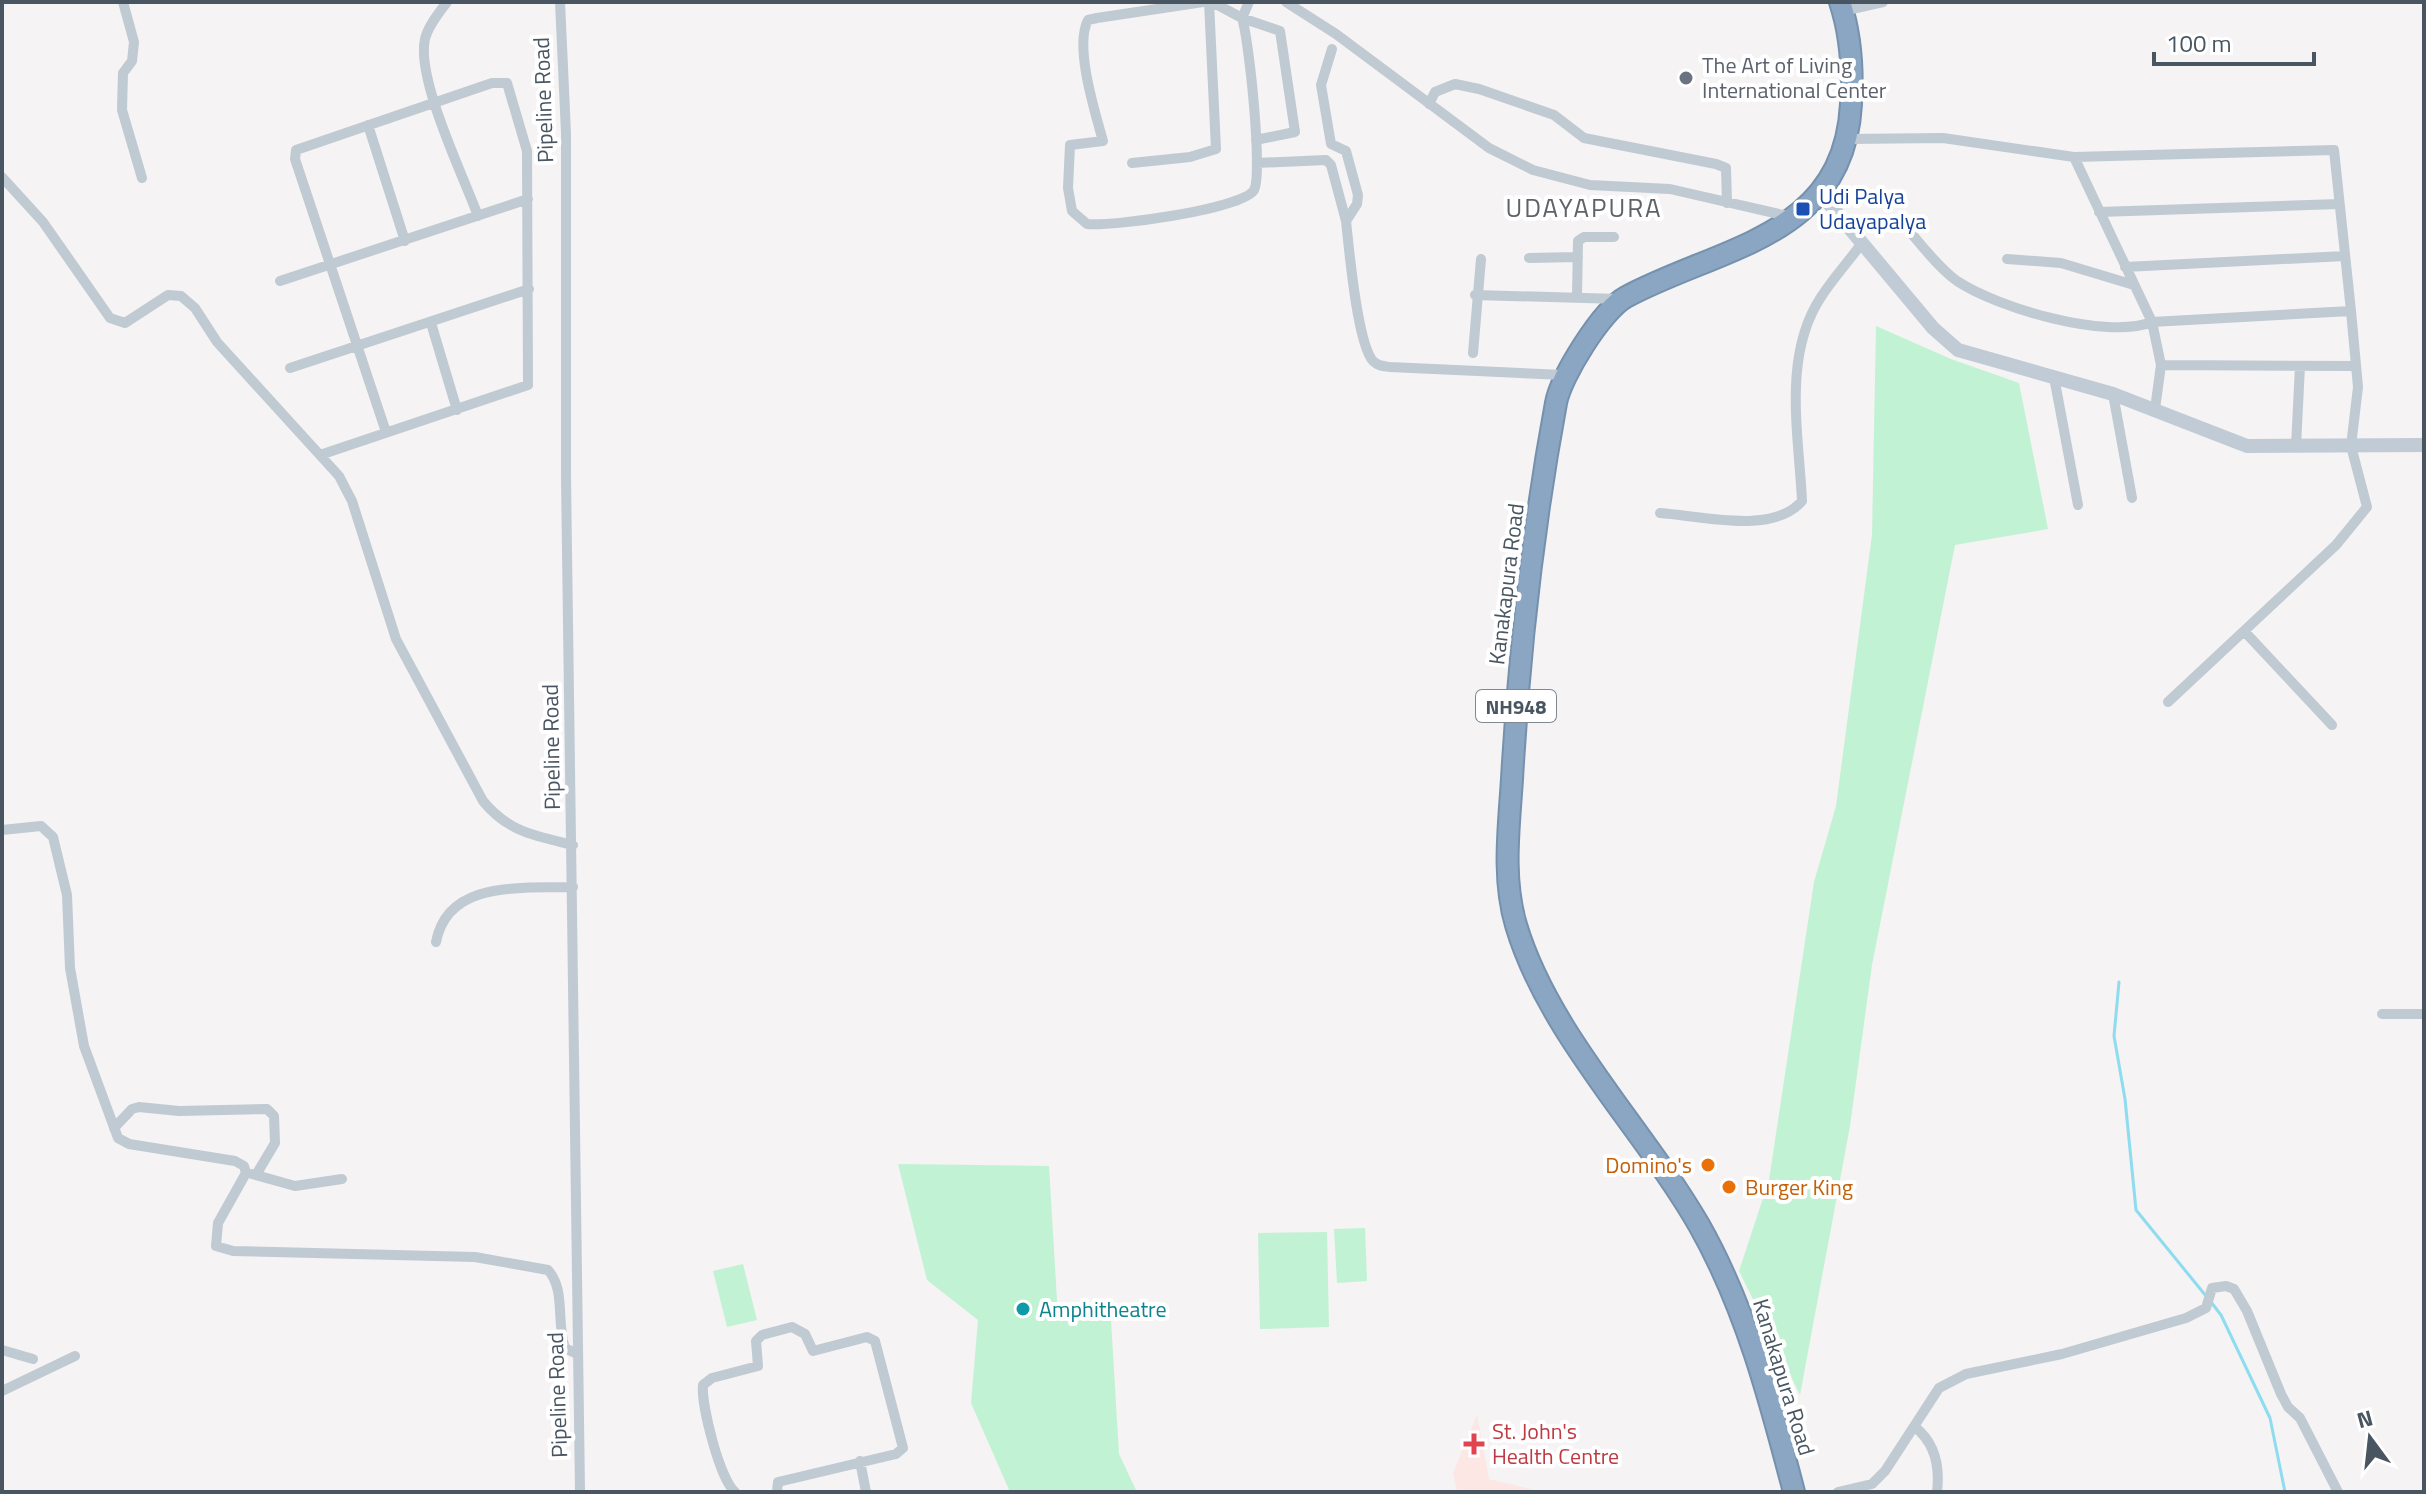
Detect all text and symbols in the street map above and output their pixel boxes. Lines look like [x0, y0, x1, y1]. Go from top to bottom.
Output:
scale bar [2154, 16, 2314, 66]
text: 100 m [2166, 25, 2232, 61]
street label: Pipeline Road [524, 37, 562, 163]
place label: The Art of Living International Center [1702, 48, 1887, 107]
marker: The Art of Living International Center [1677, 69, 1695, 87]
place label: Udi Palya Udayapalya [1819, 179, 1926, 238]
district label: UDAYAPURA [1505, 188, 1663, 227]
marker: Udi Palya Udayapalya [1794, 200, 1812, 218]
street label: Kanakapura Road [1479, 501, 1533, 667]
street label: Pipeline Road [533, 684, 569, 810]
road number: NH948 [1476, 690, 1556, 722]
place label: Domino's [1605, 1148, 1692, 1182]
marker: Domino's [1699, 1156, 1717, 1174]
place label: Burger King [1745, 1170, 1853, 1204]
marker: Burger King [1720, 1178, 1738, 1196]
place label: Amphitheatre [1039, 1292, 1167, 1326]
street label: Kanakapura Road [1744, 1294, 1824, 1460]
marker: Amphitheatre [1014, 1300, 1032, 1318]
street label: Pipeline Road [538, 1332, 576, 1458]
north arrow [2330, 1398, 2410, 1478]
text: N [2353, 1400, 2377, 1437]
place label: St. John's Health Centre [1492, 1414, 1619, 1473]
marker: St. John's Health Centre [1463, 1433, 1485, 1455]

